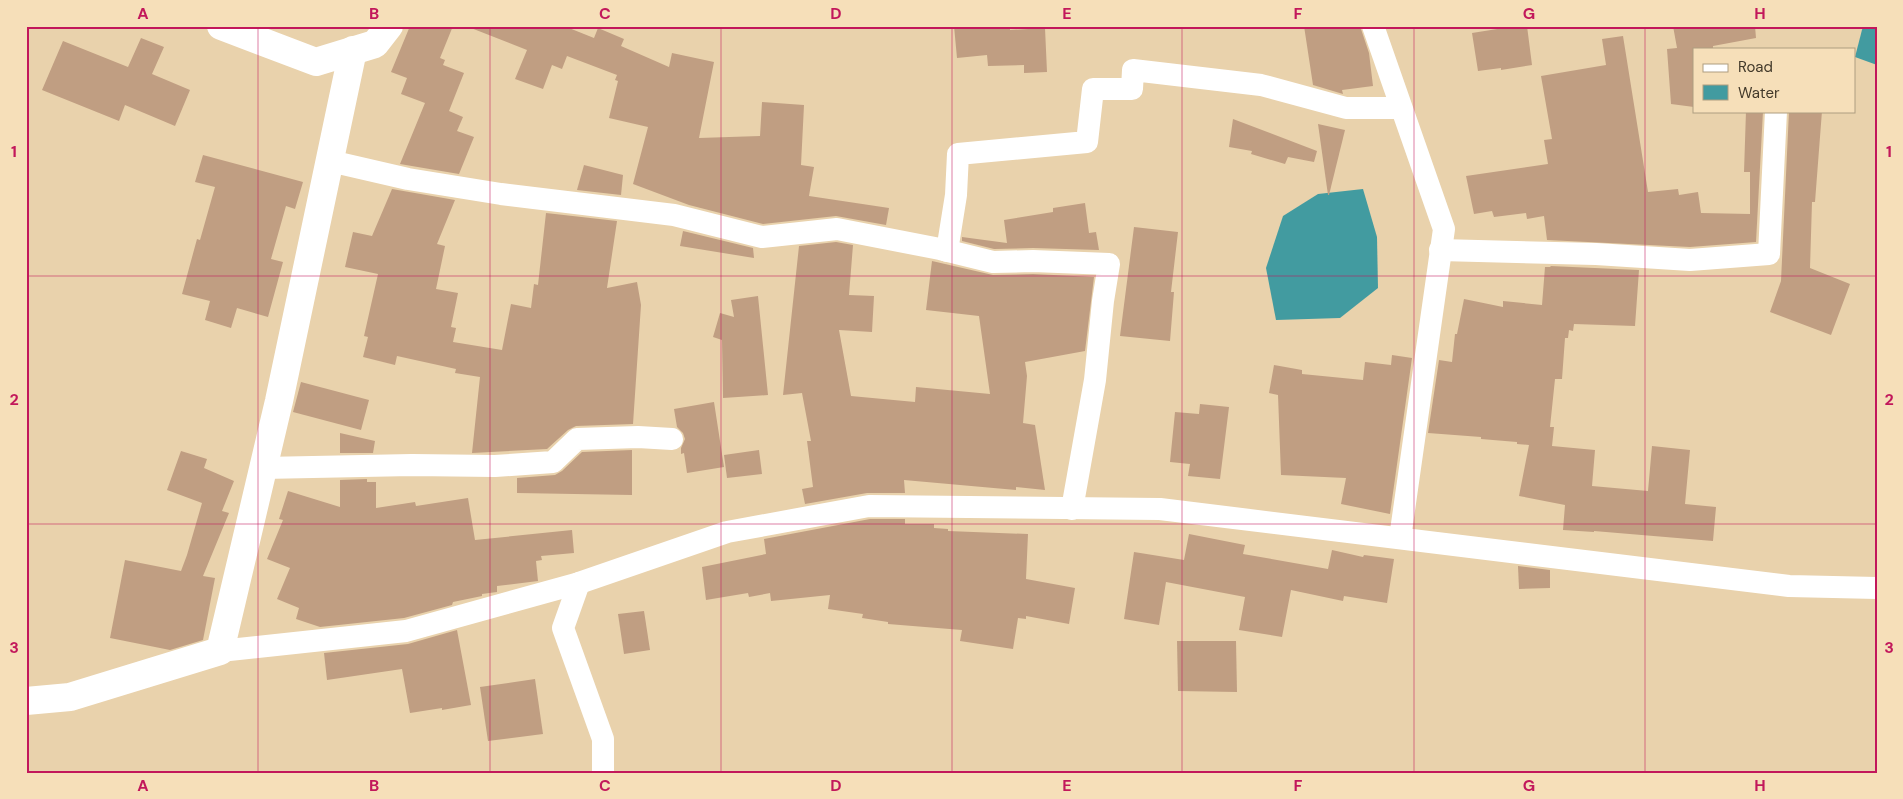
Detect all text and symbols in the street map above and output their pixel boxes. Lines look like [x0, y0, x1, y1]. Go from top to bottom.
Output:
text: A [137, 3, 149, 24]
text: B [369, 3, 379, 24]
text: C [599, 3, 611, 24]
text: D [830, 3, 842, 24]
text: E [1062, 3, 1072, 24]
text: F [1294, 3, 1303, 24]
text: G [1523, 3, 1535, 24]
text: H [1754, 3, 1766, 24]
legend [1693, 48, 1856, 112]
text: Road [1738, 57, 1773, 77]
text: Water [1738, 83, 1780, 103]
text: 1 [11, 141, 17, 162]
text: 1 [1886, 141, 1892, 162]
text: 2 [9, 389, 19, 410]
text: 2 [1884, 389, 1894, 410]
text: 3 [9, 637, 19, 658]
text: 3 [1884, 637, 1894, 658]
text: A [137, 775, 149, 796]
text: B [369, 775, 379, 796]
text: C [599, 775, 611, 796]
text: D [830, 775, 842, 796]
text: E [1062, 775, 1072, 796]
text: F [1294, 775, 1303, 796]
text: G [1523, 775, 1535, 796]
text: H [1754, 775, 1766, 796]

